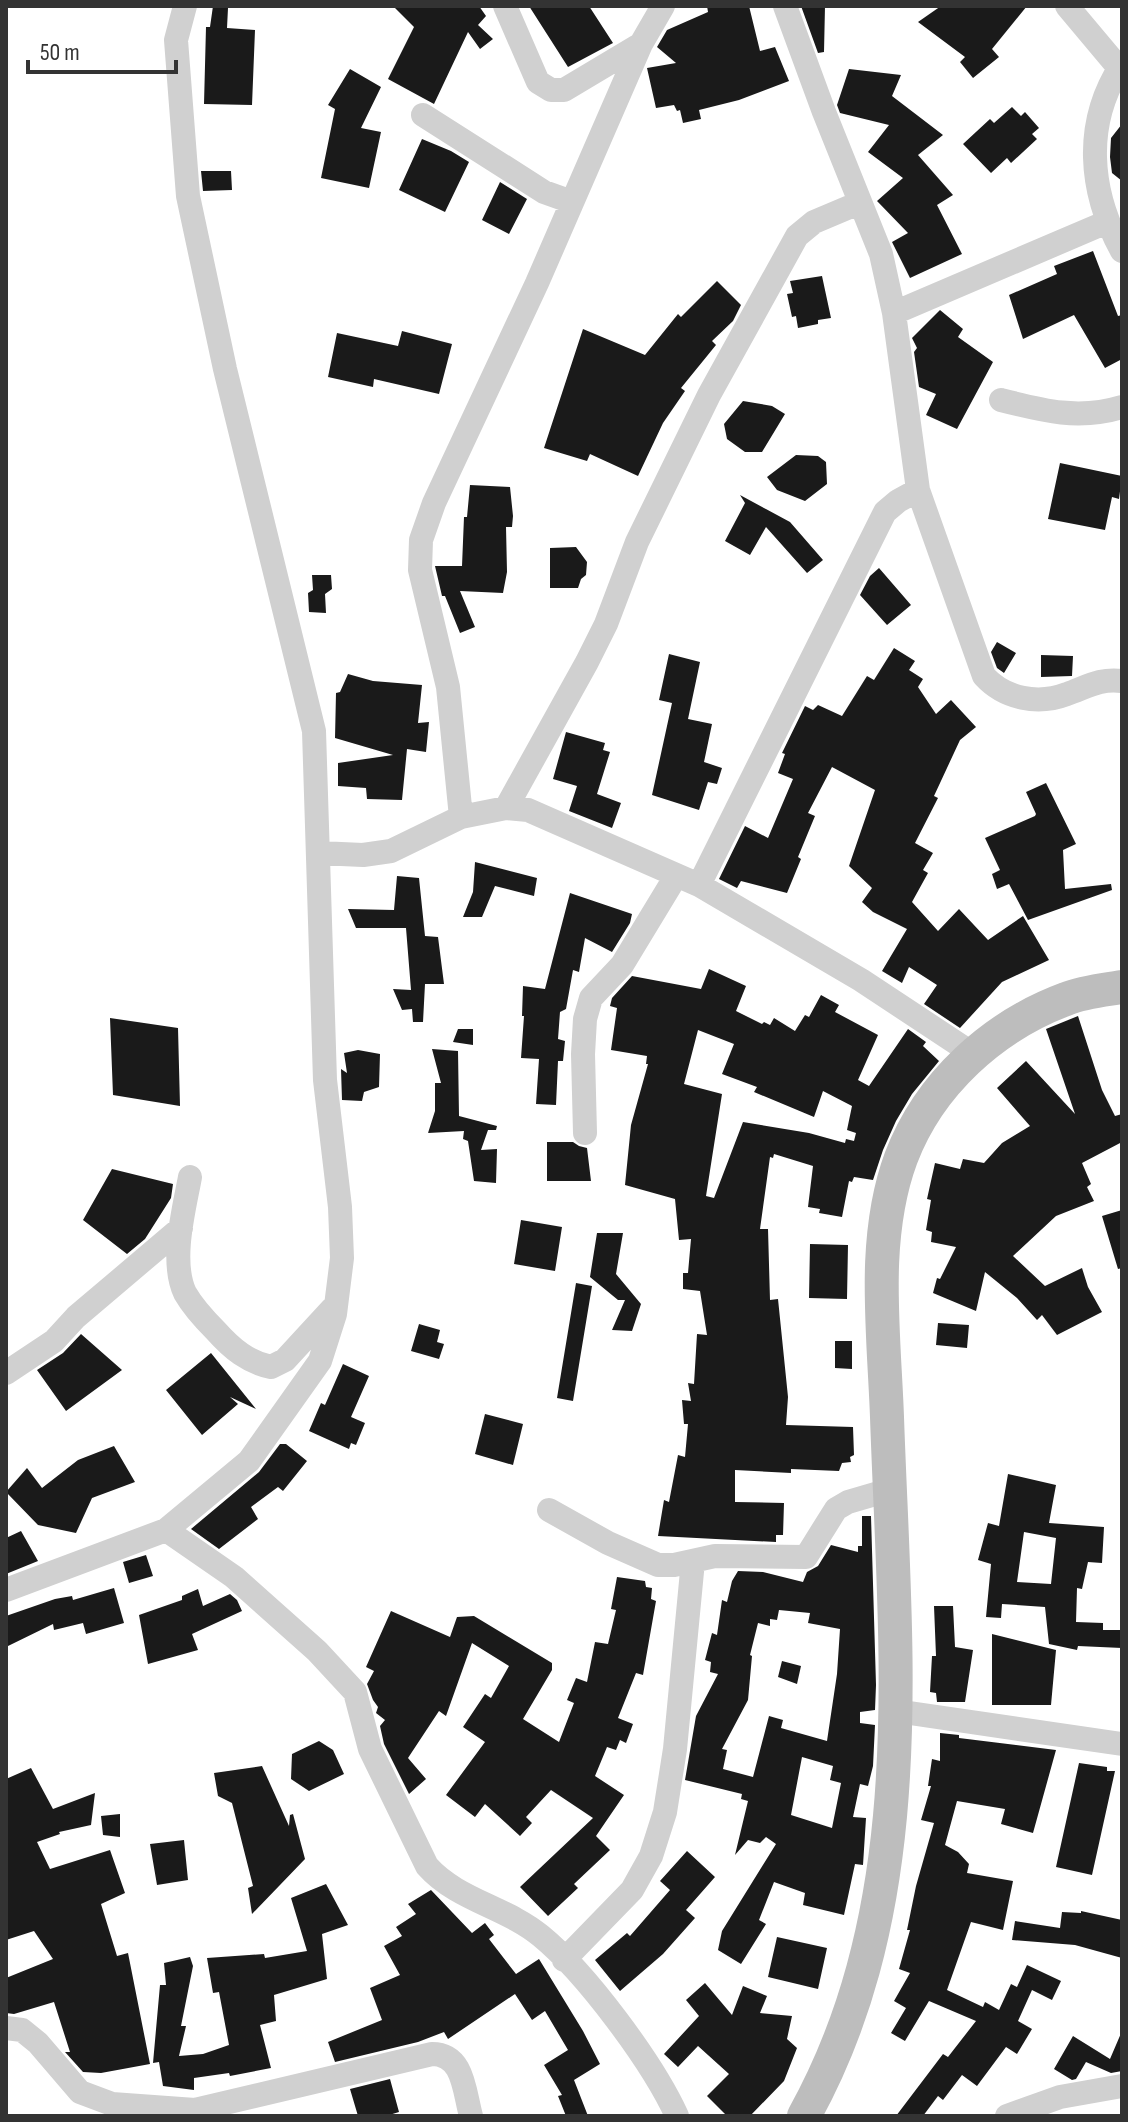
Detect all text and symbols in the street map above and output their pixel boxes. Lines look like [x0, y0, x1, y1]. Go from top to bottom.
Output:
scale bar [28, 24, 176, 74]
text: 50 m [40, 38, 80, 67]

